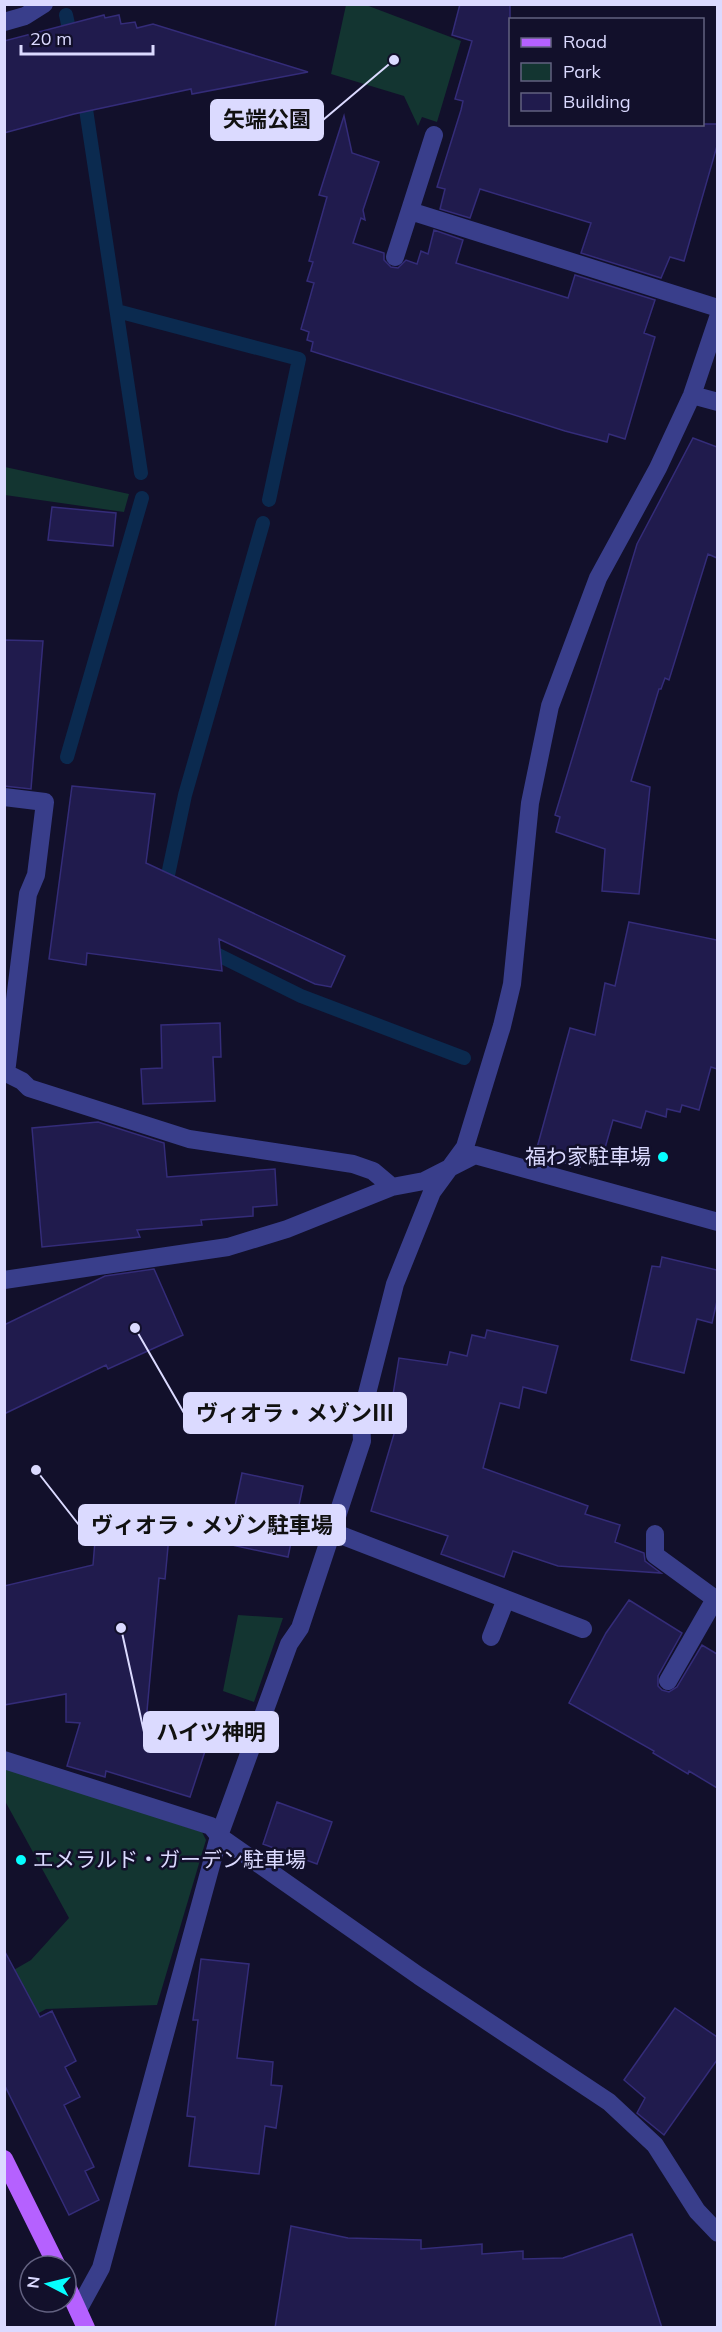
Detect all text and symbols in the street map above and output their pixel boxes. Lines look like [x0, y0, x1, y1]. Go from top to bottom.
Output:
scale bar [21, 18, 153, 56]
legend [509, 18, 704, 126]
text: 20 m [30, 27, 72, 50]
text: Road [563, 30, 607, 53]
text: Park [563, 60, 602, 83]
text: Building [563, 90, 631, 113]
callout: 矢端公園 [211, 100, 323, 140]
text: 矢端公園 [223, 105, 311, 133]
place label: 福わ家駐車場 [525, 1143, 651, 1169]
marker: 福わ家駐車場 [656, 1150, 670, 1164]
callout: ヴィオラ・メゾンⅢ [184, 1393, 406, 1433]
text: ヴィオラ・メゾンⅢ [196, 1399, 394, 1427]
callout: ヴィオラ・メゾン駐車場 [79, 1505, 345, 1545]
text: ヴィオラ・メゾン駐車場 [91, 1511, 333, 1539]
callout: ハイツ神明 [144, 1712, 278, 1752]
text: ハイツ神明 [156, 1718, 266, 1746]
place label: エメラルド・ガーデン駐車場 [33, 1846, 306, 1872]
marker: エメラルド・ガーデン駐車場 [14, 1853, 28, 1867]
north arrow [18, 2254, 78, 2314]
text: N [22, 2275, 44, 2289]

